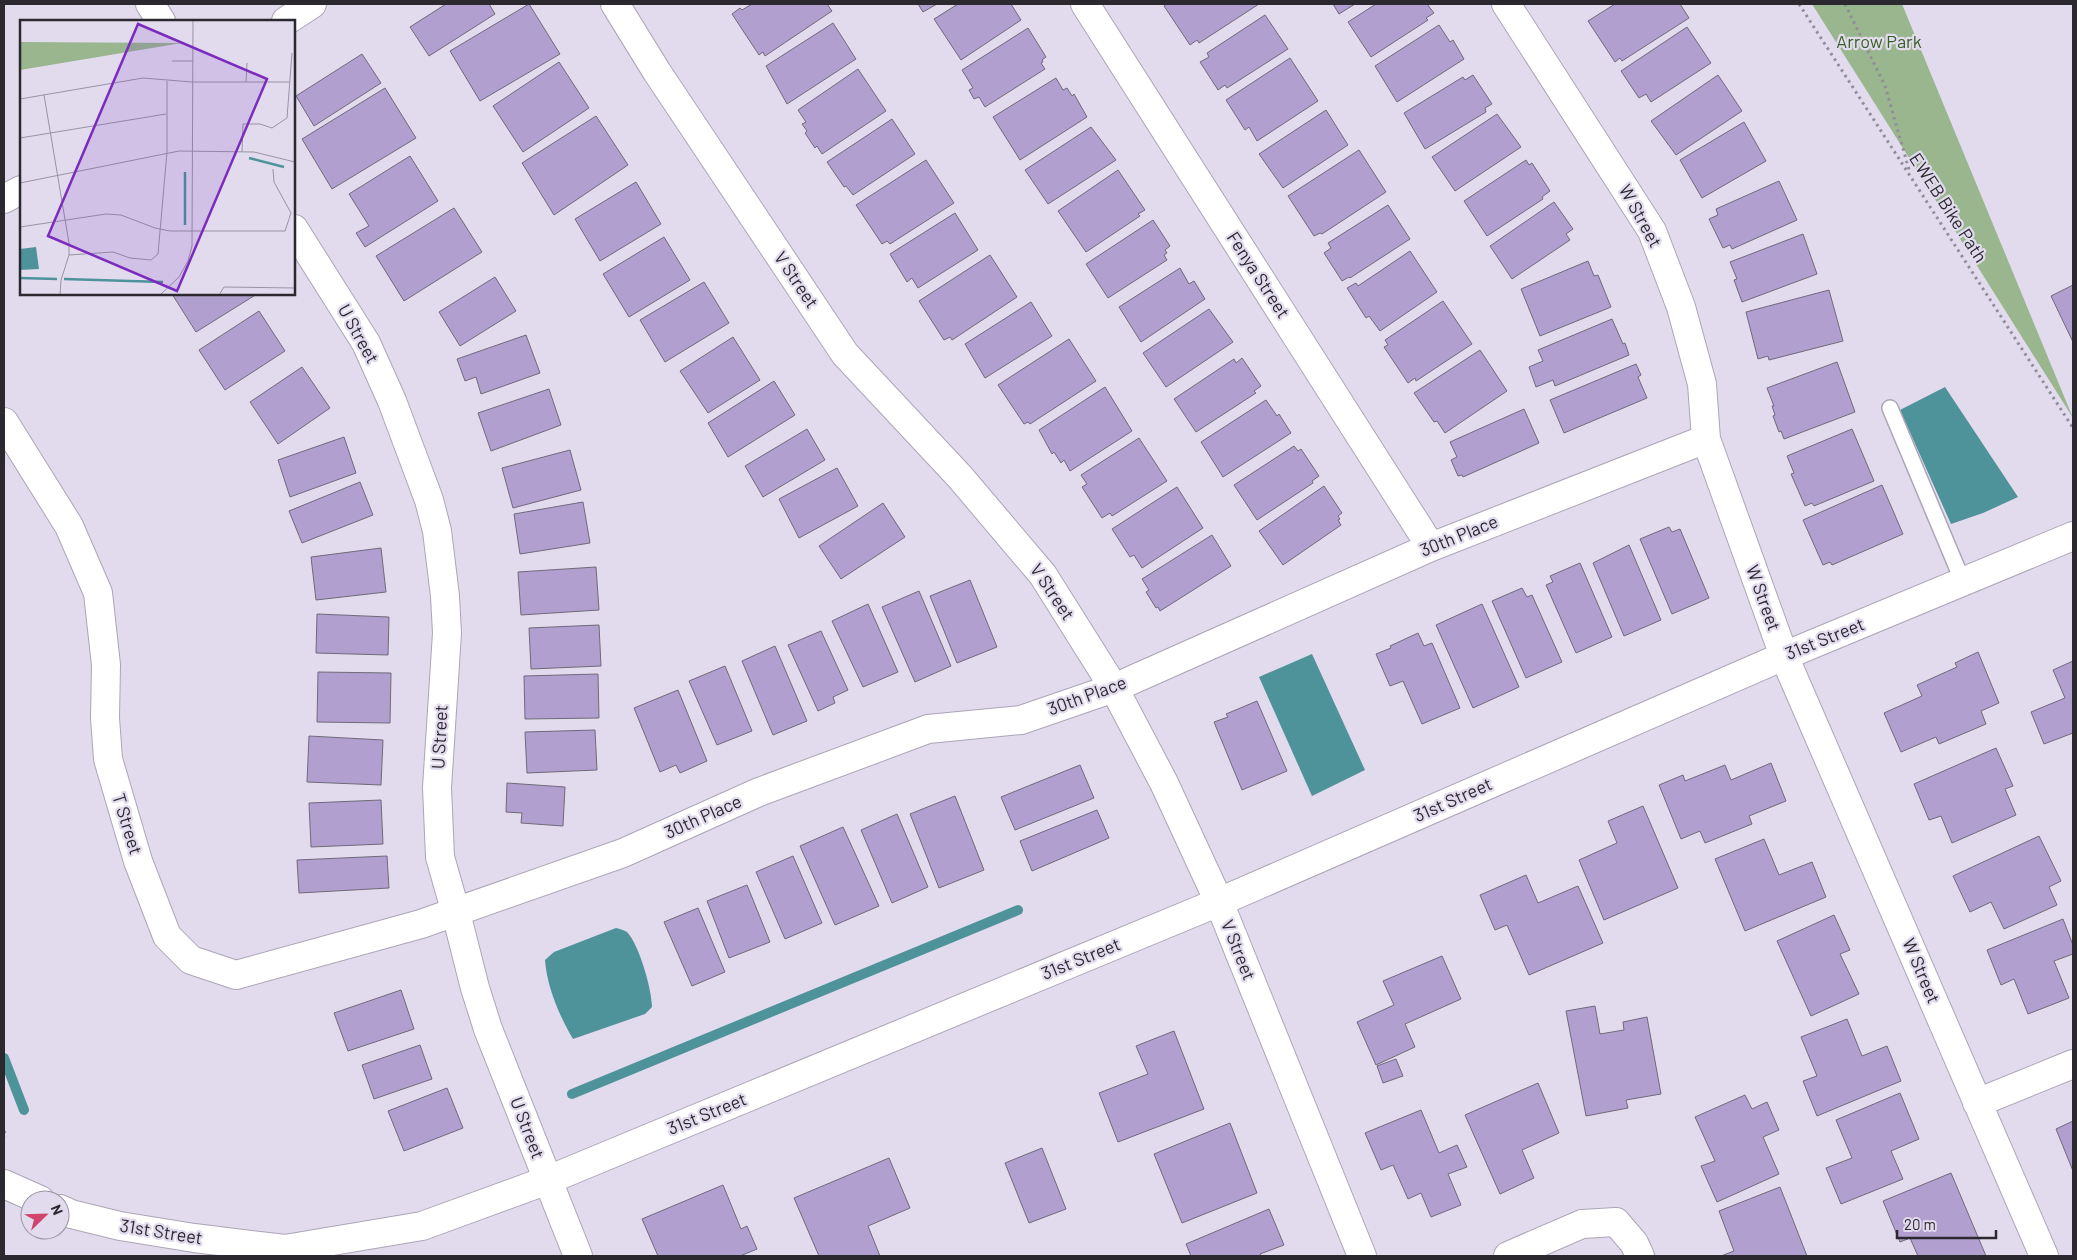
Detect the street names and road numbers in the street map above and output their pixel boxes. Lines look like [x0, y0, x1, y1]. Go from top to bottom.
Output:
street label: EWEB Bike Path [1905, 149, 1992, 266]
street label: W Street [1615, 180, 1667, 251]
street label: Fenya Street [1223, 227, 1295, 322]
street label: V Street [770, 247, 824, 312]
street label: U Street [334, 300, 384, 367]
street label: 30th Place [1416, 509, 1501, 561]
street label: V Street [1026, 559, 1080, 624]
street label: W Street [1742, 562, 1786, 634]
street label: 31st Street [1782, 612, 1867, 664]
street label: 30th Place [1044, 671, 1129, 719]
street label: U Street [426, 704, 452, 770]
street label: 31st Street [1410, 772, 1495, 826]
street label: 30th Place [661, 789, 745, 843]
street label: T Street [108, 790, 148, 857]
street label: V Street [1217, 916, 1261, 983]
street label: 31st Street [1038, 932, 1123, 984]
street label: W Street [1898, 935, 1945, 1006]
street label: 31st Street [664, 1087, 749, 1139]
street label: U Street [506, 1094, 550, 1162]
street label: 31st Street [118, 1214, 204, 1248]

